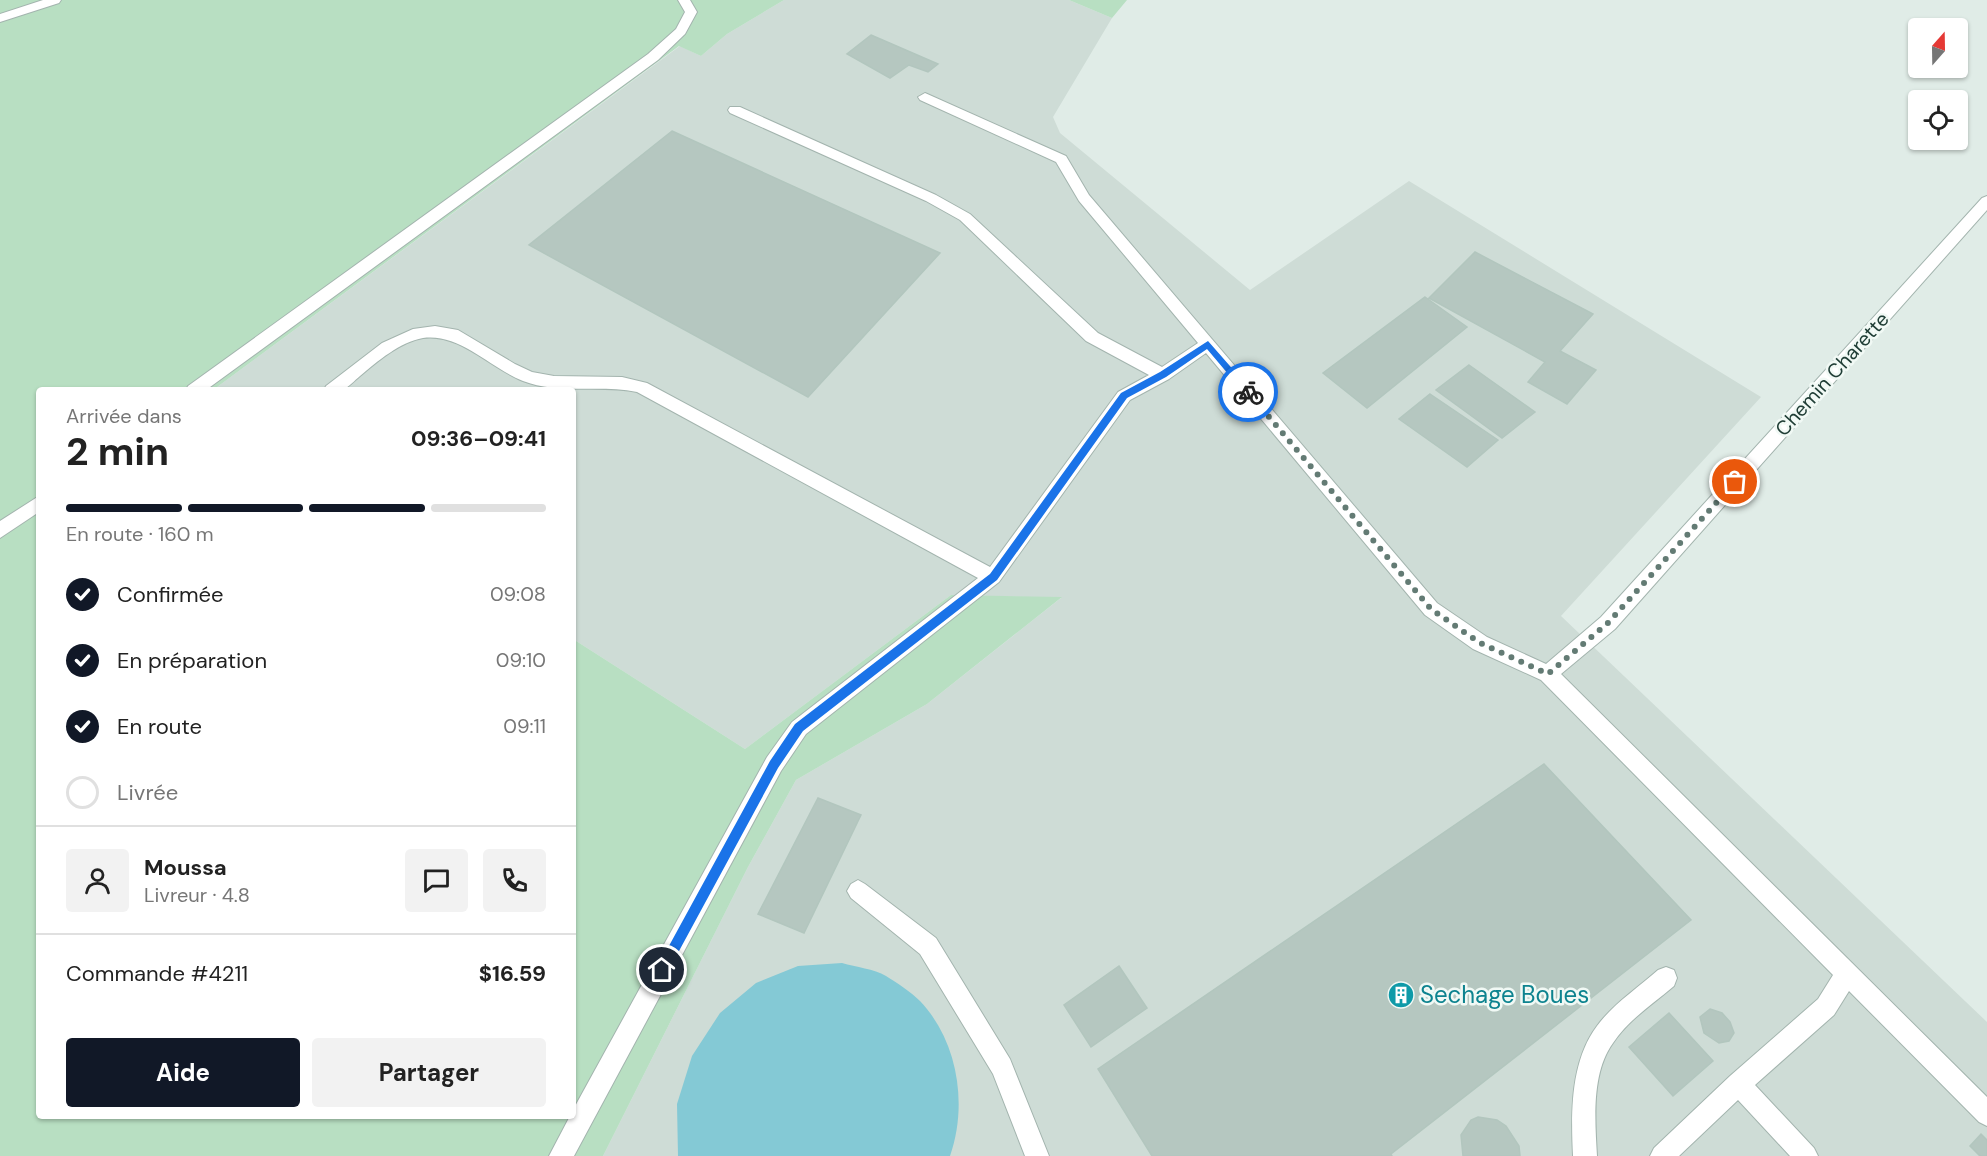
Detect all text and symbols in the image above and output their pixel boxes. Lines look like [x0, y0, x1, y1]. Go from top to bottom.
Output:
north arrow [1908, 18, 1968, 78]
map controls [1908, 18, 1968, 150]
button: locate [1908, 90, 1968, 150]
street label: Chemin Charette [1769, 307, 1895, 441]
courier [1218, 362, 1278, 422]
icon: bike [1232, 376, 1265, 409]
text: Arrivée dans [66, 403, 182, 429]
text: 09:36–09:41 [411, 424, 546, 453]
text: 2 min [66, 426, 169, 477]
pin [1709, 456, 1760, 507]
icon: bag [1718, 465, 1751, 498]
text: En route · 160 m [66, 521, 214, 547]
icon: check [66, 578, 99, 611]
text: Confirmée [117, 580, 224, 609]
text: 09:08 [490, 581, 546, 607]
icon: check [66, 644, 99, 677]
text: En préparation [117, 646, 267, 675]
text: 09:10 [496, 647, 546, 673]
icon: check [66, 710, 99, 743]
text: En route [117, 712, 202, 741]
text: 09:11 [503, 713, 546, 739]
text: Livrée [117, 778, 178, 807]
button: person [66, 849, 129, 912]
button: chat [405, 849, 468, 912]
button: phone [483, 849, 546, 912]
text: Moussa [144, 853, 227, 882]
text: Livreur · 4.8 [144, 882, 250, 908]
pin [636, 944, 687, 995]
icon: home [645, 953, 678, 986]
text: Commande #4211 [66, 959, 248, 988]
text: $16.59 [479, 959, 546, 988]
place label: Sechage Boues [1420, 979, 1589, 1010]
building icon: Sechage Boues [1386, 980, 1416, 1010]
button: Aide [66, 1038, 300, 1107]
button: Partager [312, 1038, 546, 1107]

